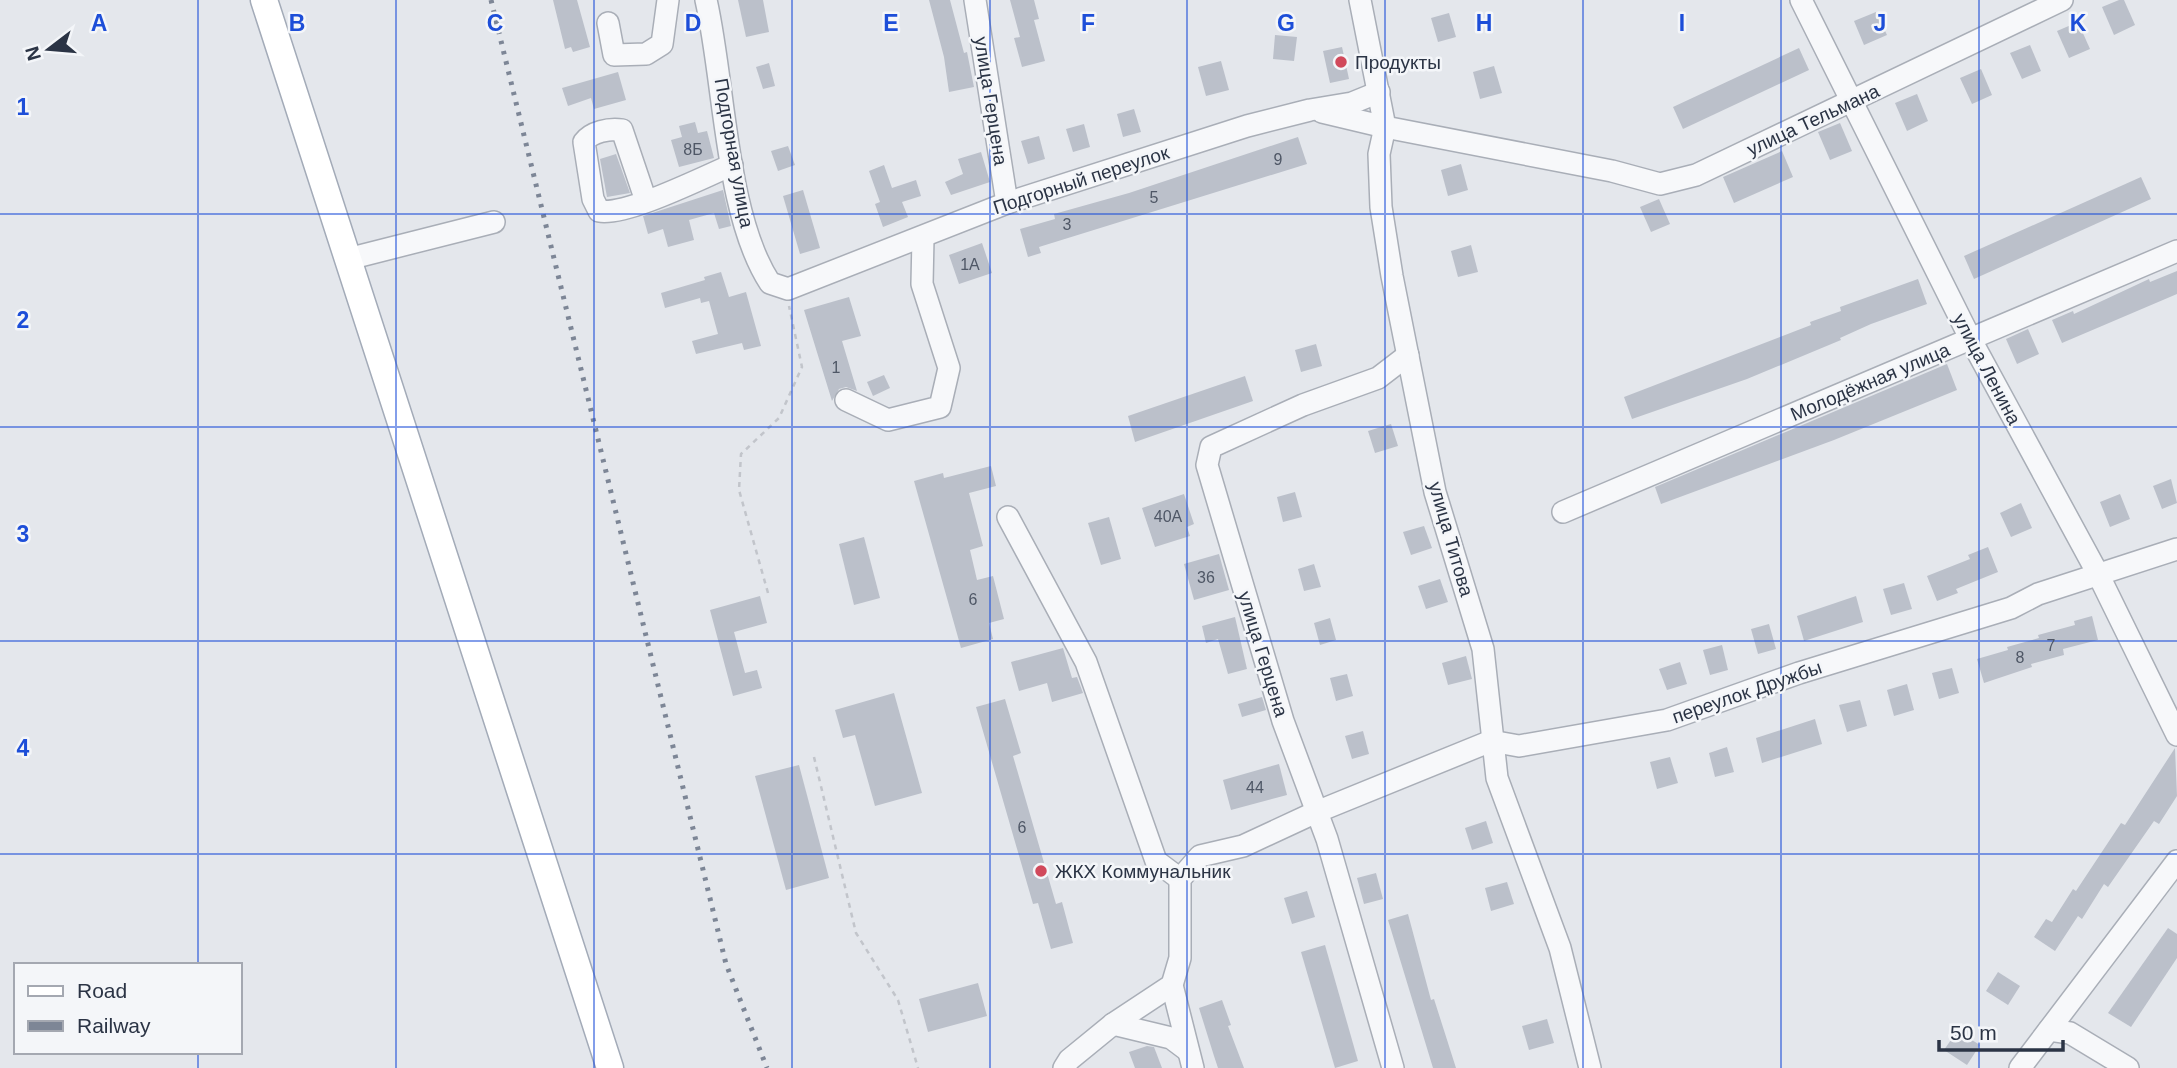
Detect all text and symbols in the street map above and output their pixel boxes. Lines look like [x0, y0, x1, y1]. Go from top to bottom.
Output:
text: A [91, 10, 107, 36]
text: B [289, 10, 305, 36]
text: C [487, 10, 503, 36]
text: D [685, 10, 701, 36]
text: E [883, 10, 899, 36]
text: F [1081, 10, 1095, 36]
text: G [1277, 10, 1295, 36]
text: H [1476, 10, 1492, 36]
text: I [1679, 10, 1685, 36]
text: J [1874, 10, 1886, 36]
text: K [2070, 10, 2087, 36]
north arrow [14, 14, 84, 84]
street label: улица Герцена [970, 35, 1012, 167]
text: N [21, 44, 45, 63]
place label: Продукты [1355, 52, 1441, 73]
marker: Продукты [1333, 54, 1349, 70]
street label: Подгорная улица [711, 77, 758, 230]
street label: улица Тельмана [1743, 80, 1883, 160]
text: 1 [17, 94, 30, 120]
house number: 8Б [683, 141, 703, 158]
street label: Подгорный переулок [990, 141, 1172, 218]
house number: 9 [1274, 151, 1283, 168]
house number: 5 [1150, 189, 1159, 206]
house number: 3 [1063, 216, 1072, 233]
house number: 1А [960, 256, 980, 273]
text: 2 [17, 307, 29, 333]
street label: улица Ленина [1949, 310, 2025, 428]
street label: Молодёжная улица [1787, 339, 1953, 425]
house number: 1 [832, 359, 841, 376]
street label: улица Титова [1425, 479, 1478, 599]
house number: 40А [1154, 508, 1183, 525]
text: 3 [17, 521, 29, 547]
house number: 36 [1197, 569, 1215, 586]
street label: улица Герцена [1234, 589, 1292, 720]
house number: 6 [969, 591, 978, 608]
house number: 7 [2047, 637, 2056, 654]
house number: 8 [2016, 649, 2025, 666]
street label: переулок Дружбы [1669, 657, 1825, 727]
text: 4 [17, 735, 30, 761]
house number: 44 [1246, 779, 1264, 796]
house number: 6 [1018, 819, 1027, 836]
place label: ЖКХ Коммунальник [1055, 861, 1231, 882]
marker: ЖКХ Коммунальник [1033, 863, 1049, 879]
legend [14, 963, 242, 1054]
text: Road [77, 979, 127, 1002]
scale bar [1939, 1009, 2063, 1052]
text: Railway [77, 1014, 151, 1037]
text: 50 m [1950, 1021, 1997, 1044]

